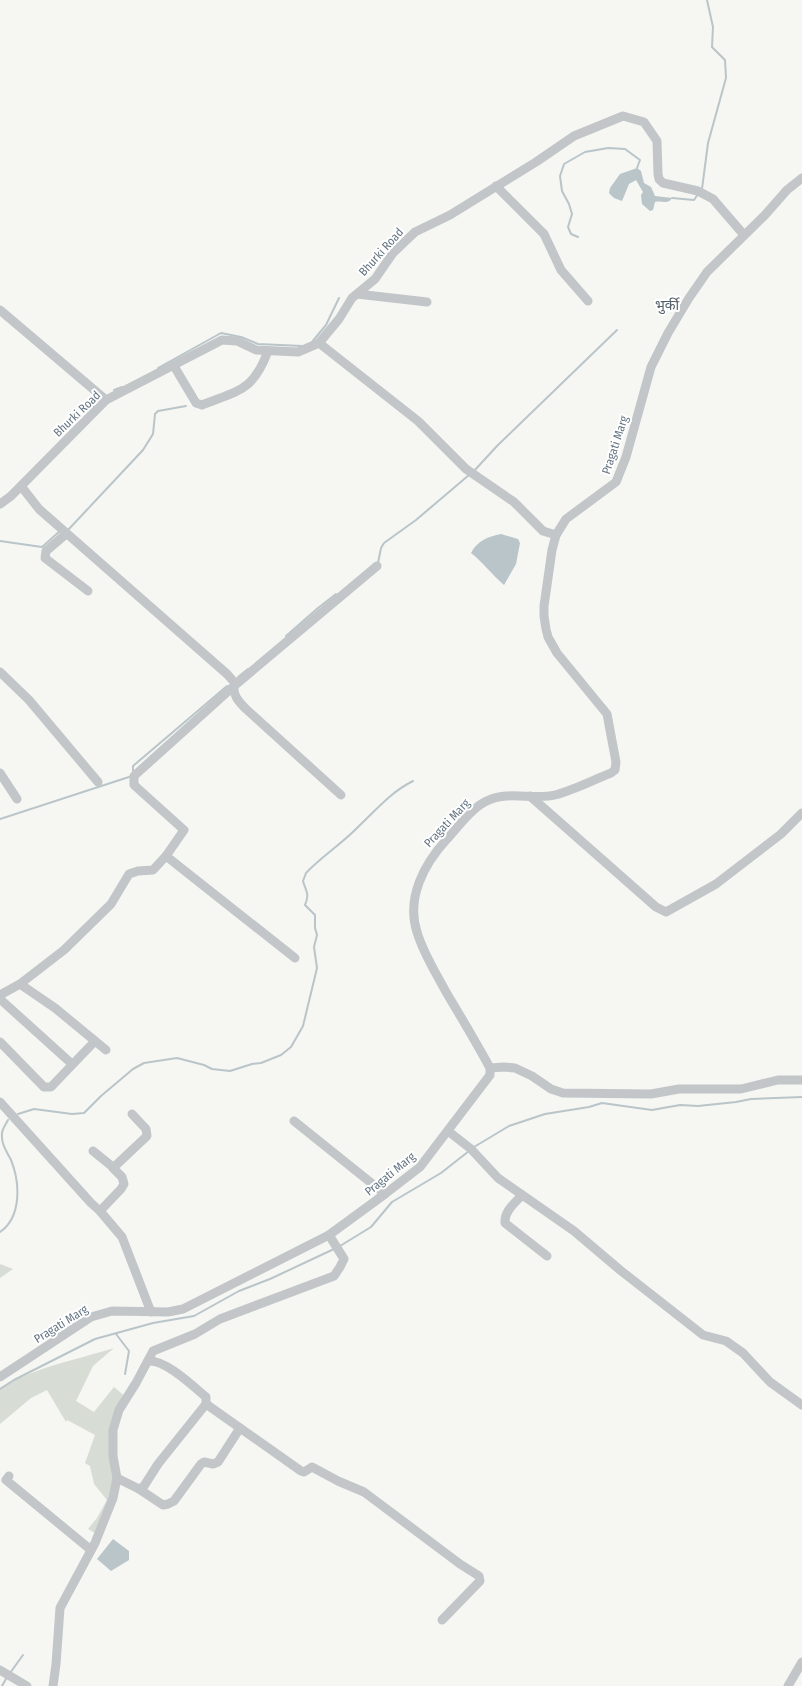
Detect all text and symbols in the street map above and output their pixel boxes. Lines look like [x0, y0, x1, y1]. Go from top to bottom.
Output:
street label: Bhurki Road [356, 225, 406, 279]
district label: भुर्की [655, 297, 680, 315]
street label: Bhurki Road [51, 388, 103, 440]
street label: Pragati Marg [599, 414, 631, 476]
street label: Pragati Marg [421, 796, 473, 850]
street label: Pragati Marg [362, 1149, 418, 1199]
street label: Pragati Marg [32, 1302, 91, 1346]

